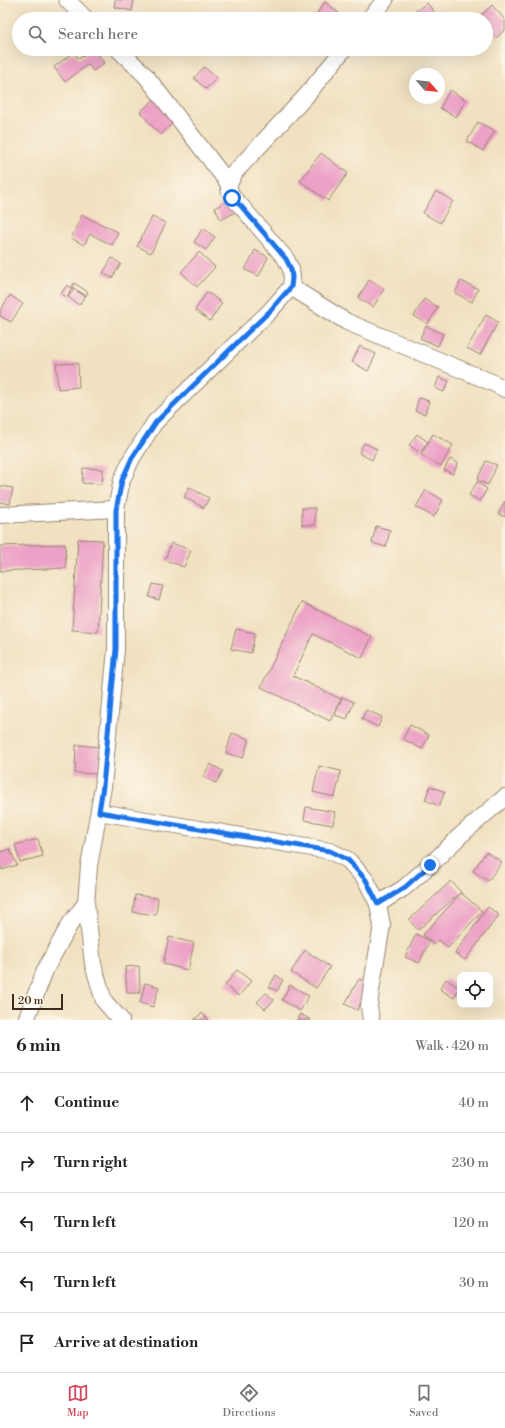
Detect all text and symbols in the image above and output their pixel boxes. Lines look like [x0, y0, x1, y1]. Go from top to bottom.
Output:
search box [12, 12, 493, 56]
icon: search [26, 23, 48, 45]
text: Search here [58, 25, 138, 44]
north arrow [409, 68, 445, 104]
route start [223, 189, 241, 207]
route end [421, 856, 439, 874]
map controls [457, 972, 493, 1008]
button: locate [457, 972, 493, 1008]
scale bar [12, 992, 63, 1011]
text: 20 m [18, 994, 43, 1008]
text: 6 min [16, 1035, 61, 1057]
text: Walk · 420 m [415, 1038, 489, 1054]
icon: ahead [16, 1092, 38, 1114]
text: Continue [54, 1093, 119, 1112]
text: 40 m [459, 1095, 489, 1111]
icon: right [16, 1152, 38, 1174]
text: Turn right [54, 1153, 128, 1172]
text: 230 m [452, 1155, 489, 1171]
icon: left [16, 1212, 38, 1234]
text: Turn left [54, 1213, 116, 1232]
text: 120 m [453, 1215, 489, 1231]
icon: left [16, 1272, 38, 1294]
text: Turn left [54, 1273, 116, 1292]
text: 30 m [459, 1275, 489, 1291]
icon: arrive [16, 1332, 38, 1354]
text: Arrive at destination [54, 1333, 198, 1352]
tab: Map [67, 1382, 89, 1420]
tab: Directions [223, 1382, 276, 1420]
tab: Saved [409, 1382, 438, 1420]

